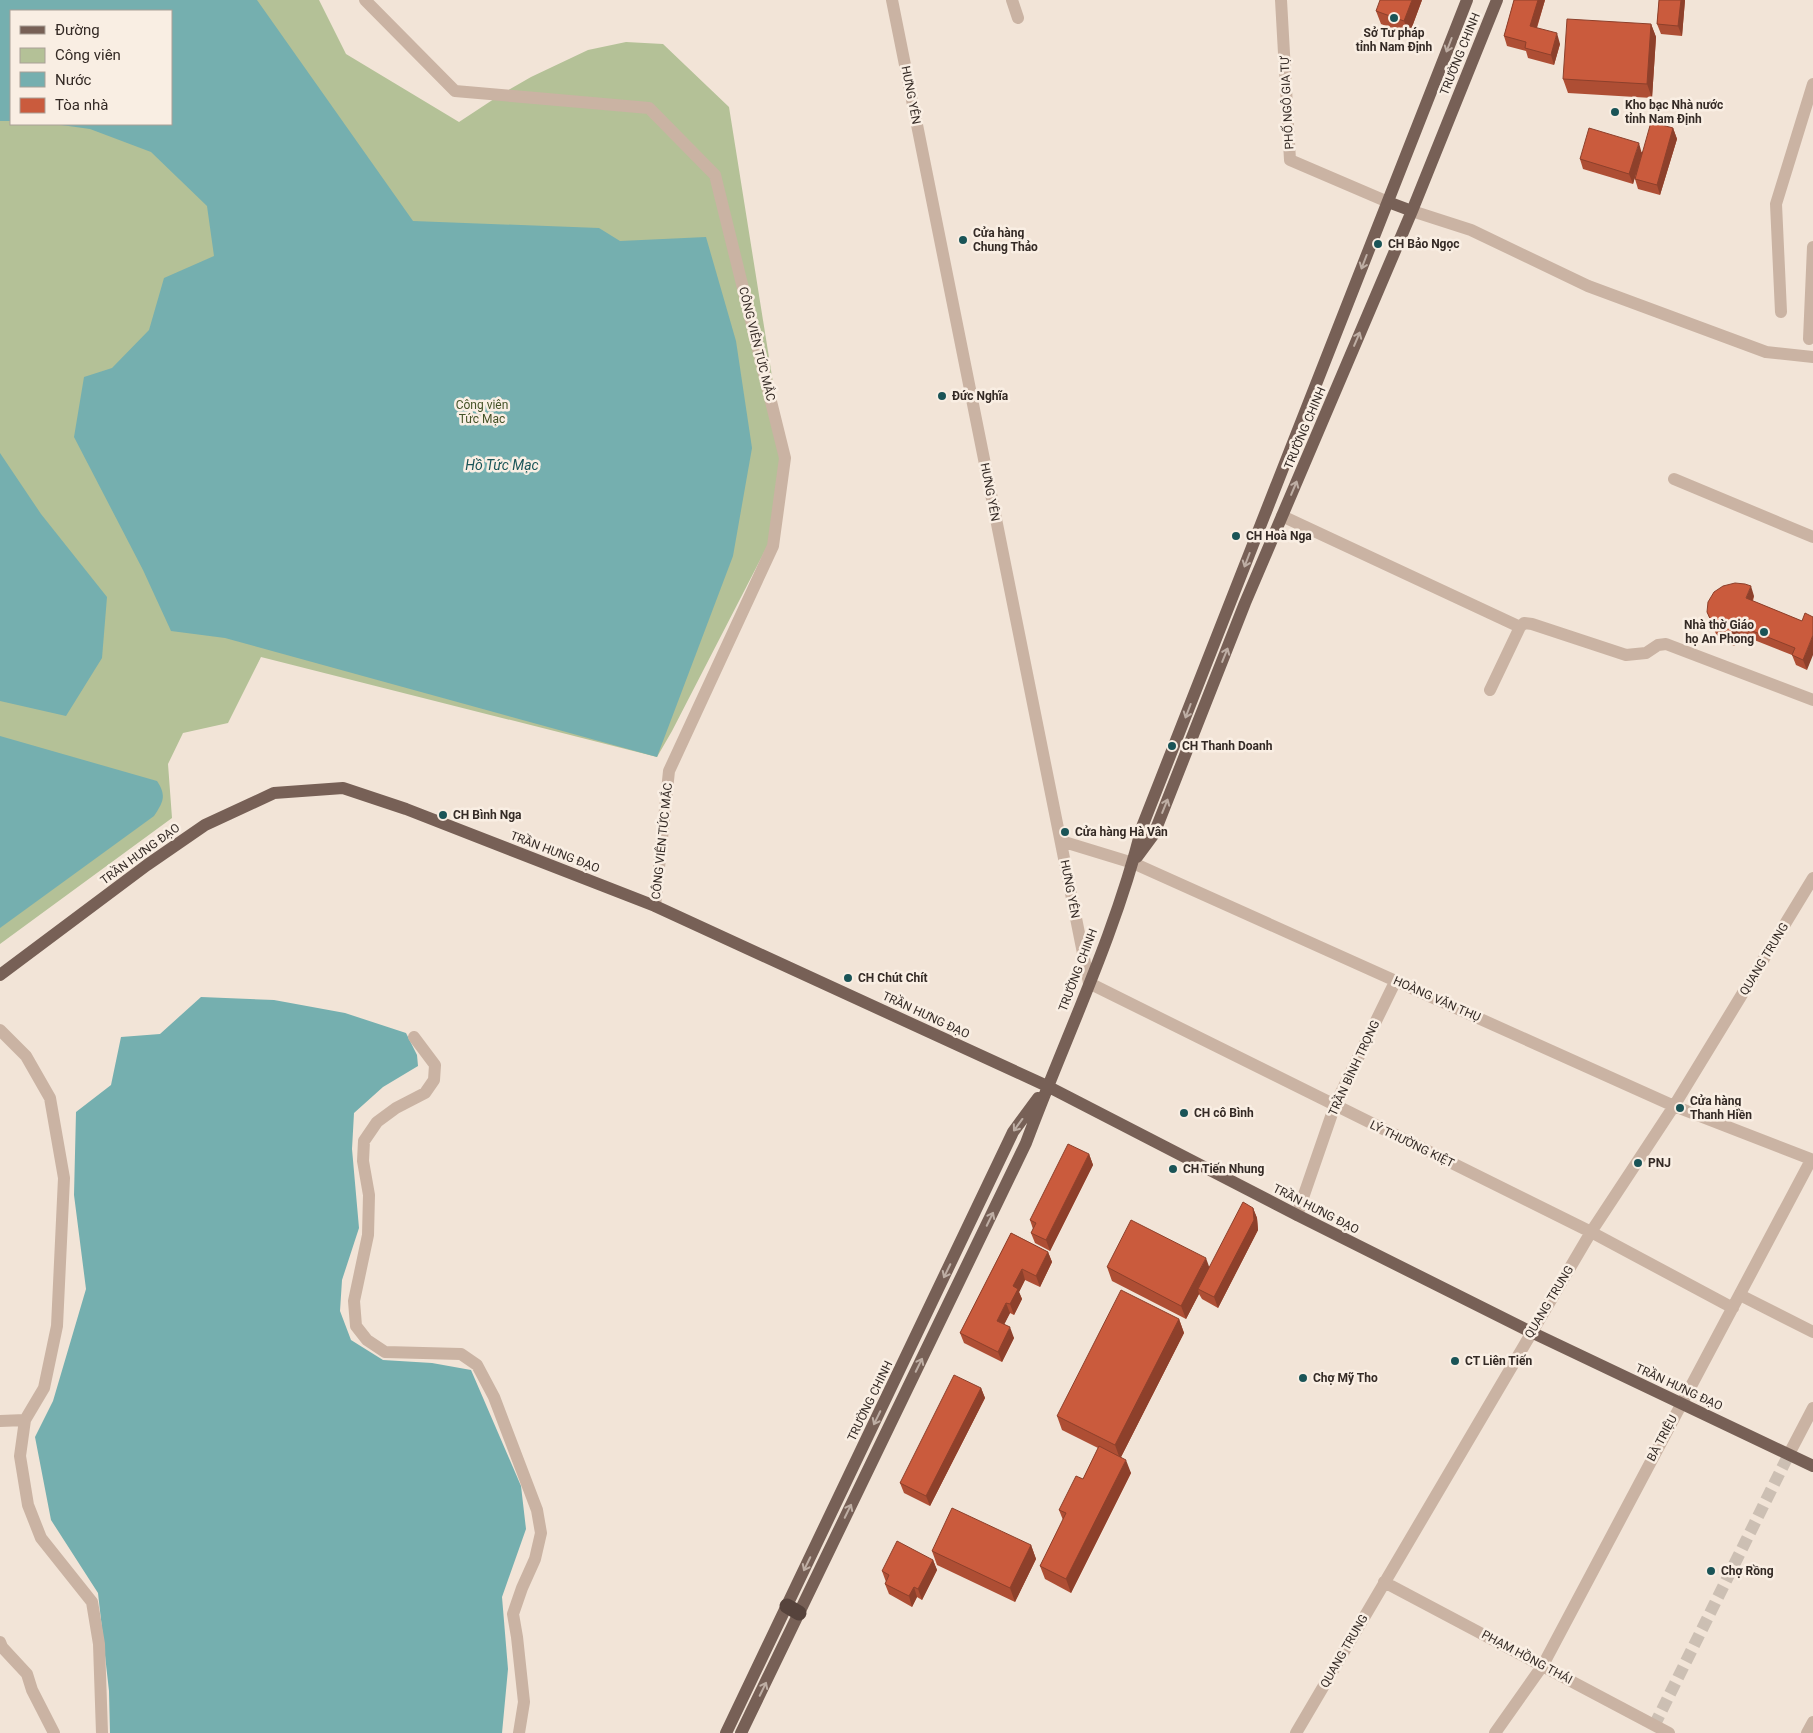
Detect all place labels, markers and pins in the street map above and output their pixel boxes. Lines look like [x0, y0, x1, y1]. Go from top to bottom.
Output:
marker: Sở Tư pháp tỉnh Nam Định [1388, 12, 1400, 24]
place label: Sở Tư pháp tỉnh Nam Định [1356, 26, 1433, 54]
place label: Kho bạc Nhà nước tỉnh Nam Định [1625, 98, 1723, 126]
marker: Kho bạc Nhà nước tỉnh Nam Định [1609, 106, 1621, 118]
place label: Cửa hàng Chung Thảo [973, 226, 1038, 254]
marker: Cửa hàng Chung Thảo [957, 234, 969, 246]
place label: CH Bảo Ngọc [1388, 237, 1460, 251]
marker: CH Bảo Ngọc [1372, 238, 1384, 250]
place label: Đức Nghĩa [952, 389, 1009, 403]
marker: Đức Nghĩa [936, 390, 948, 402]
place label: CH Hoà Nga [1246, 529, 1312, 543]
marker: CH Hoà Nga [1230, 530, 1242, 542]
place label: Nhà thờ Giáo họ An Phong [1684, 618, 1754, 646]
marker: Nhà thờ Giáo họ An Phong [1758, 626, 1770, 638]
place label: CH Thanh Doanh [1182, 739, 1273, 753]
marker: CH Thanh Doanh [1166, 740, 1178, 752]
place label: CH Bình Nga [453, 808, 522, 822]
marker: CH Bình Nga [437, 809, 449, 821]
place label: Cửa hàng Hà Vân [1075, 825, 1168, 839]
marker: Cửa hàng Hà Vân [1059, 826, 1071, 838]
place label: CH Chút Chít [858, 971, 928, 985]
marker: CH Chút Chít [842, 972, 854, 984]
place label: Cửa hàng Thanh Hiền [1690, 1094, 1752, 1122]
marker: Cửa hàng Thanh Hiền [1674, 1102, 1686, 1114]
place label: CH cô Bình [1194, 1106, 1254, 1120]
marker: CH cô Bình [1178, 1107, 1190, 1119]
place label: PNJ [1648, 1156, 1671, 1170]
marker: PNJ [1632, 1157, 1644, 1169]
place label: CH Tiến Nhung [1183, 1162, 1264, 1176]
marker: CH Tiến Nhung [1167, 1163, 1179, 1175]
place label: CT Liên Tiến [1465, 1354, 1532, 1368]
marker: CT Liên Tiến [1449, 1355, 1461, 1367]
place label: Chợ Mỹ Tho [1313, 1371, 1378, 1385]
marker: Chợ Mỹ Tho [1297, 1372, 1309, 1384]
place label: Chợ Rồng [1721, 1564, 1774, 1578]
marker: Chợ Rồng [1705, 1565, 1717, 1577]

